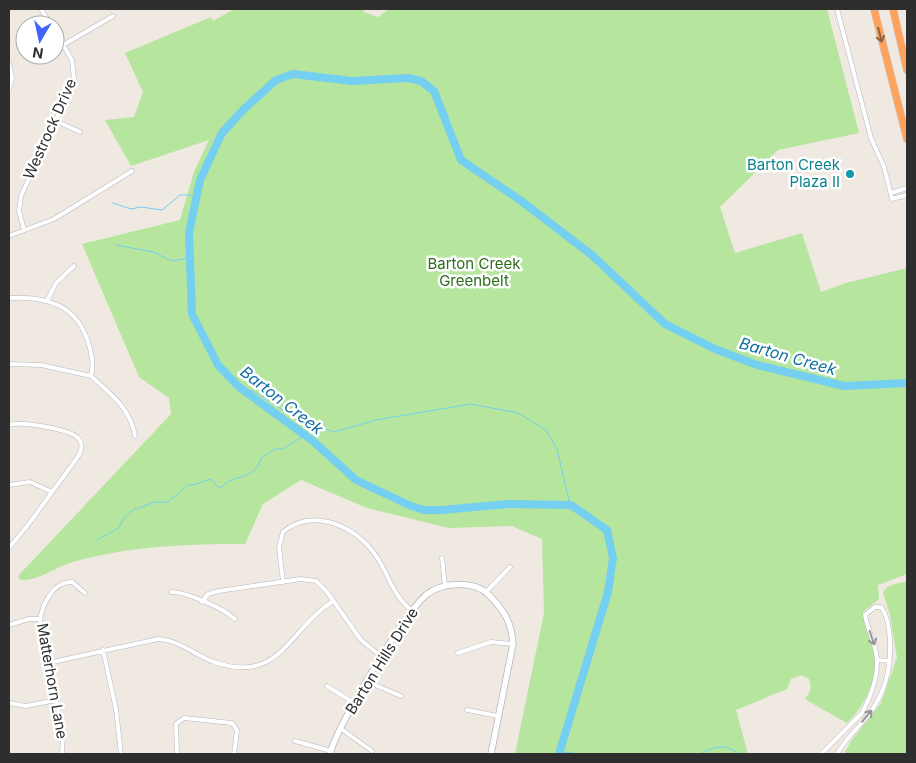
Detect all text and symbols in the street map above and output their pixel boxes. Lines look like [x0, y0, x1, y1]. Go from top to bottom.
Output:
north arrow [15, 15, 65, 65]
one-way arrow [876, 26, 885, 42]
text: N [31, 44, 44, 63]
street label: Westrock Drive [19, 75, 80, 182]
place label: Barton Creek Plaza II [747, 155, 841, 191]
marker: Barton Creek Plaza II [844, 168, 856, 180]
park label: Barton Creek Greenbelt [427, 254, 521, 290]
water label: Barton Creek [737, 333, 839, 379]
water label: Barton Creek [236, 361, 328, 439]
street label: Barton Hills Drive [341, 604, 422, 718]
street label: Matterhorn Lane [33, 622, 72, 740]
one-way arrow [867, 629, 877, 645]
one-way arrow [861, 710, 872, 723]

